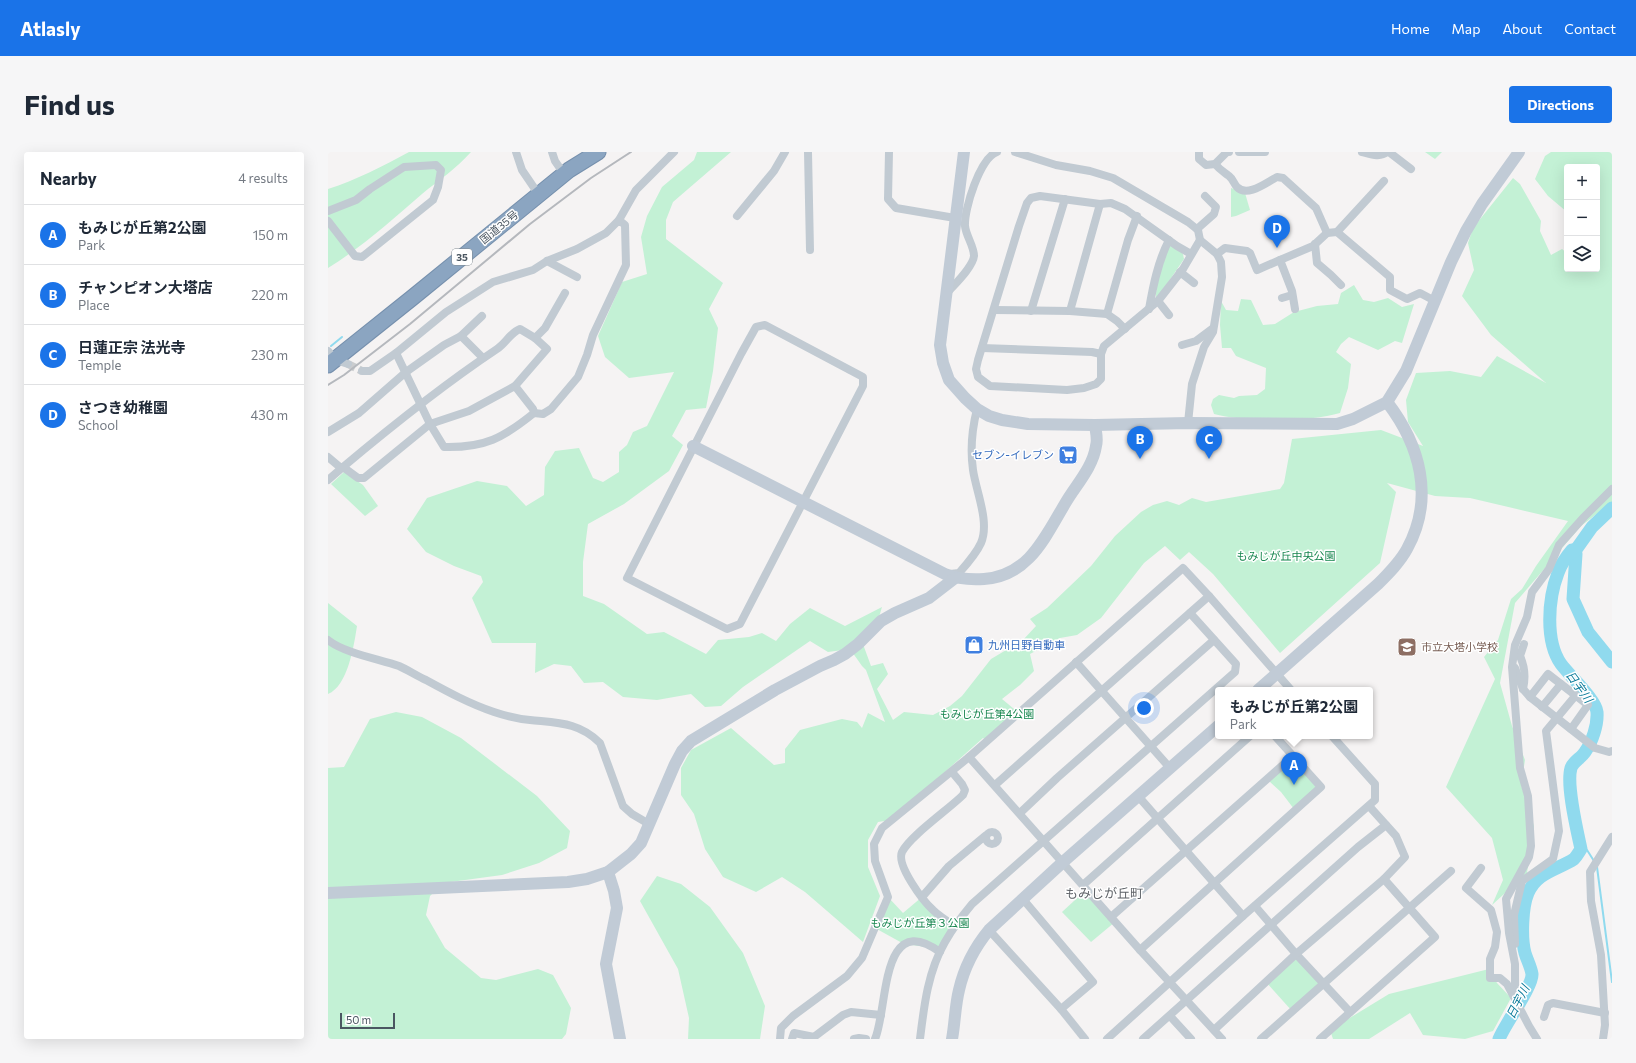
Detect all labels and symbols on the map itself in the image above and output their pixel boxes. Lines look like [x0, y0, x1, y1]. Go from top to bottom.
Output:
street label: 国道35号 [477, 207, 520, 246]
pin: D [1264, 215, 1290, 248]
road number: 35 [452, 249, 472, 265]
pin: B [1127, 426, 1153, 459]
pin: C [1196, 426, 1222, 459]
supermarket icon: セブン-イレブン [1057, 444, 1079, 466]
place label: セブン-イレブン [972, 448, 1054, 461]
park label: もみじが丘中央公園 [1237, 549, 1336, 562]
shop icon: 九州日野自動車 [963, 634, 985, 656]
school or university icon: 市立大塔小学校 [1396, 636, 1418, 658]
place label: 九州日野自動車 [988, 638, 1065, 651]
place label: 市立大塔小学校 [1421, 640, 1498, 653]
water label: 日宇川 [1564, 668, 1597, 707]
your location [1134, 698, 1154, 718]
park label: もみじが丘第4公園 [940, 707, 1034, 720]
pin: A [1281, 752, 1307, 785]
district label: もみじが丘町 [1065, 885, 1143, 901]
park label: もみじが丘第３公園 [871, 916, 970, 929]
water label: 日宇川 [1503, 981, 1532, 1021]
scale bar [340, 1011, 395, 1030]

